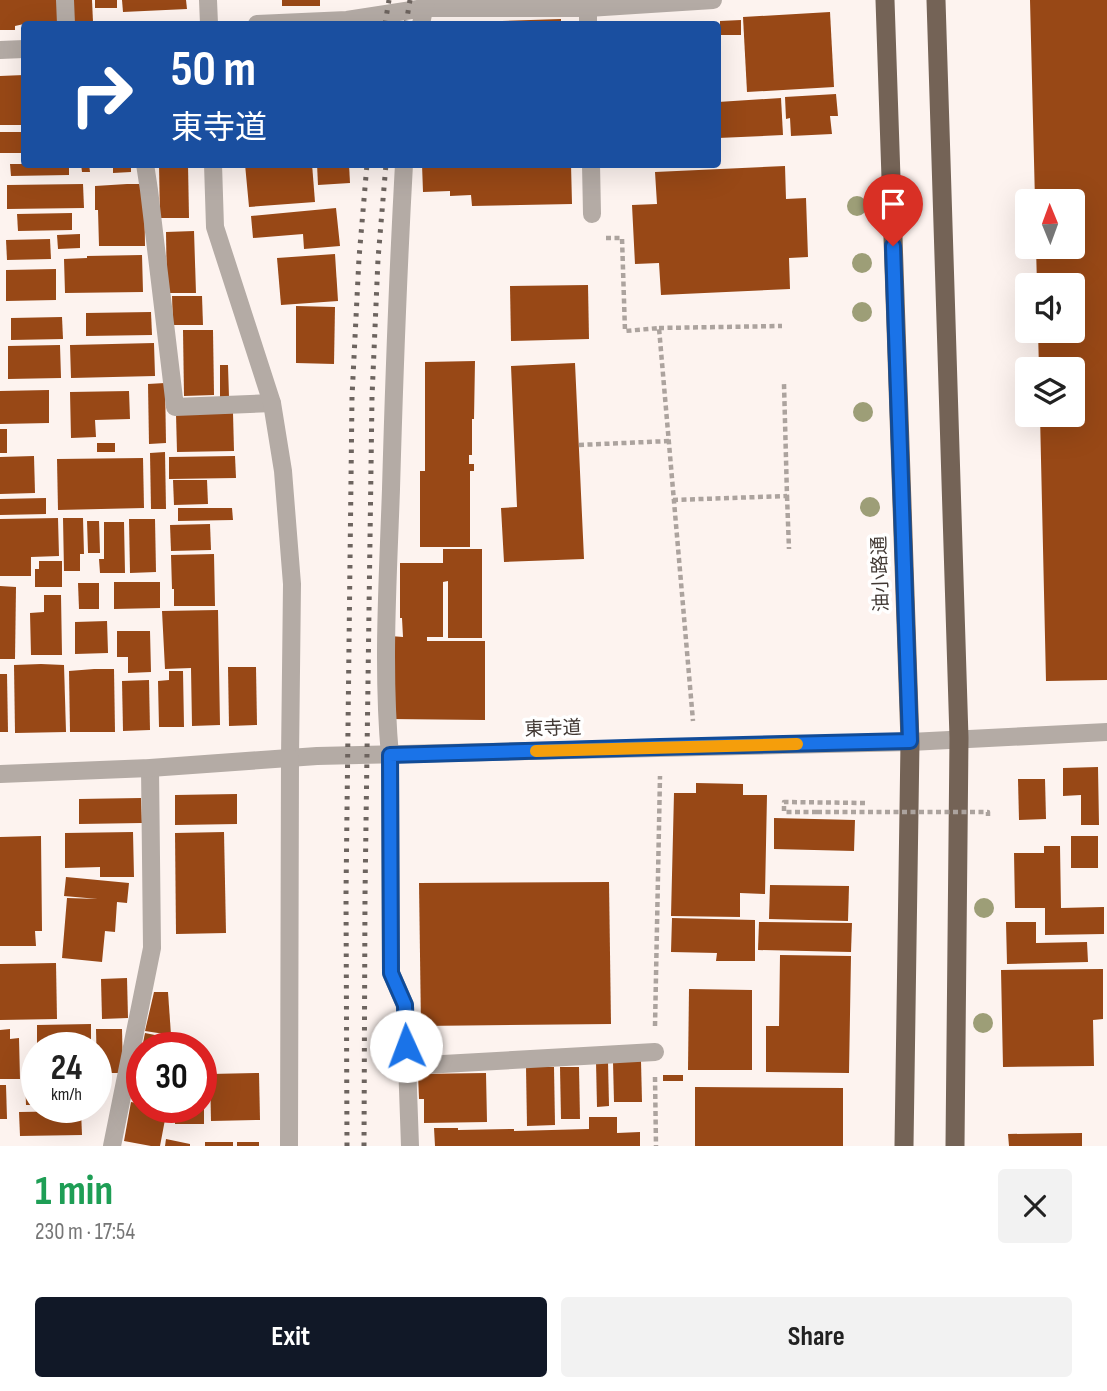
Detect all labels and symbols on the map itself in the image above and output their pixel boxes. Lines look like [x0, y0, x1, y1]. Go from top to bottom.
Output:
pin [863, 174, 923, 246]
north arrow [1015, 189, 1085, 259]
street label: 油小路通 [868, 536, 894, 612]
street label: 東寺道 [524, 717, 582, 741]
position arrow [369, 1009, 443, 1083]
speed limit sign: 30 [126, 1032, 217, 1123]

